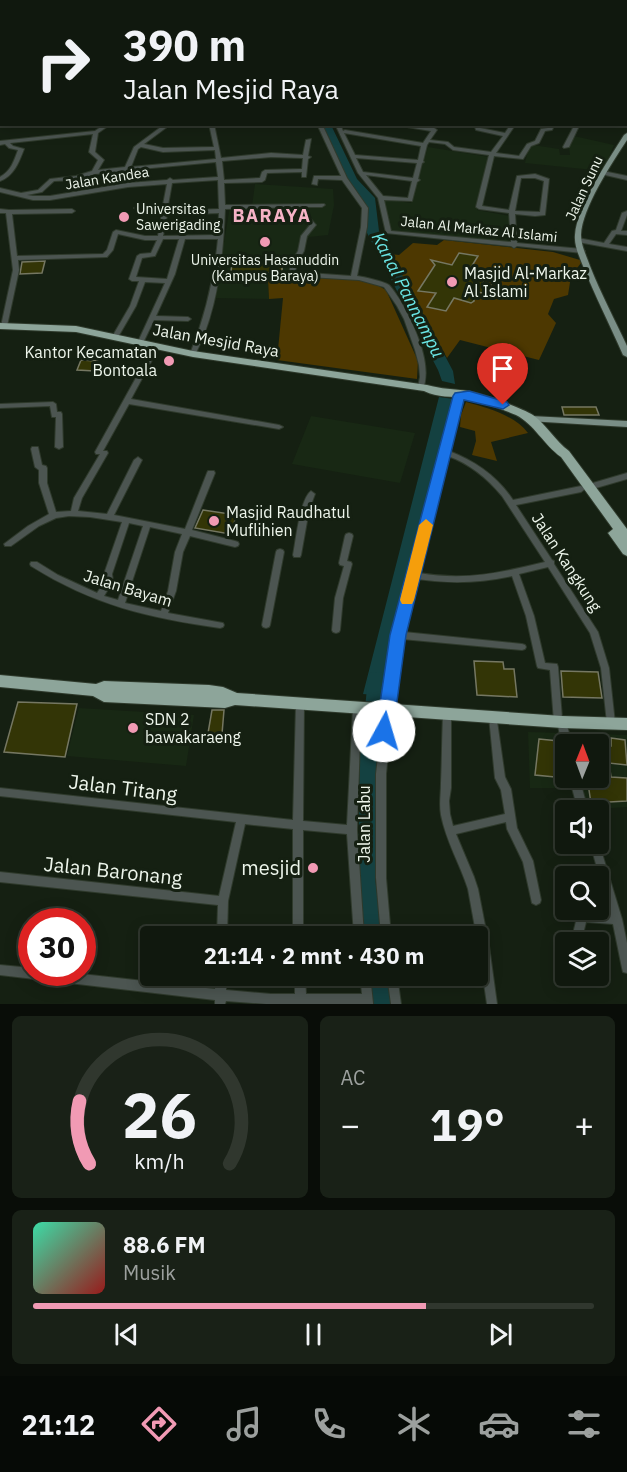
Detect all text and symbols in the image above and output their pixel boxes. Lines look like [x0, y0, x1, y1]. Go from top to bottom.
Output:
text: 390 m [123, 18, 246, 73]
icon: right [24, 24, 102, 102]
text: Jalan Mesjid Raya [123, 71, 339, 106]
street label: Jalan Sunu [561, 153, 607, 223]
street label: Jalan Kandea [64, 162, 151, 194]
place label: Universitas Sawerigading [136, 200, 221, 234]
district label: BARAYA [232, 204, 312, 227]
marker: Universitas Sawerigading [117, 210, 131, 224]
street label: Jalan Al Markaz Al Islami [400, 212, 558, 246]
water label: Kanal Pannampu [367, 228, 450, 361]
marker: Universitas Hasanuddin (Kampus Baraya) [258, 235, 272, 249]
place label: Universitas Hasanuddin (Kampus Baraya) [191, 251, 339, 285]
place label: Masjid Al-Markaz Al Islami [464, 263, 587, 301]
marker: Masjid Al-Markaz Al Islami [445, 275, 459, 289]
street label: Jalan Mesjid Raya [151, 319, 281, 361]
place label: Kantor Kecamatan Bontoala [24, 342, 157, 380]
pin [477, 343, 528, 405]
icon: arrive [486, 352, 519, 385]
marker: Kantor Kecamatan Bontoala [162, 354, 176, 368]
place label: Masjid Raudhatul Muflihien [226, 502, 350, 540]
street label: Jalan Kangkung [528, 509, 607, 615]
marker: Masjid Raudhatul Muflihien [207, 514, 221, 528]
street label: Jalan Bayam [81, 565, 175, 611]
position arrow [352, 699, 416, 763]
place label: SDN 2 bawakaraeng [145, 709, 242, 747]
marker: SDN 2 bawakaraeng [126, 721, 140, 735]
north arrow [555, 734, 609, 788]
map controls [555, 734, 609, 986]
street label: Jalan Titang [67, 767, 179, 808]
street label: Jalan Labu [354, 785, 374, 863]
button: sound [555, 800, 609, 854]
street label: Jalan Baronang [42, 850, 184, 891]
place label: mesjid [241, 854, 301, 881]
marker: mesjid [306, 861, 320, 875]
button: search [555, 866, 609, 920]
speed limit sign: 30 [18, 908, 96, 986]
button: layers [555, 932, 609, 986]
text: 21:14 · 2 mnt · 430 m [204, 941, 424, 970]
text: AC [341, 1064, 365, 1091]
text: 26 [122, 1074, 197, 1155]
text: 19° [430, 1095, 505, 1153]
text: − [341, 1103, 360, 1146]
text: + [574, 1103, 594, 1146]
text: km/h [135, 1147, 185, 1175]
text: 88.6 FM [123, 1230, 206, 1259]
text: Musik [123, 1259, 176, 1286]
icon: previous [110, 1318, 143, 1351]
icon: pause [297, 1318, 330, 1351]
icon: next [484, 1318, 517, 1351]
icon: directions [138, 1403, 180, 1445]
icon: music [223, 1403, 265, 1445]
icon: phone [308, 1403, 350, 1445]
icon: climate [393, 1403, 435, 1445]
icon: car [478, 1403, 520, 1445]
icon: filters [563, 1403, 605, 1445]
text: 21:12 [22, 1407, 95, 1442]

